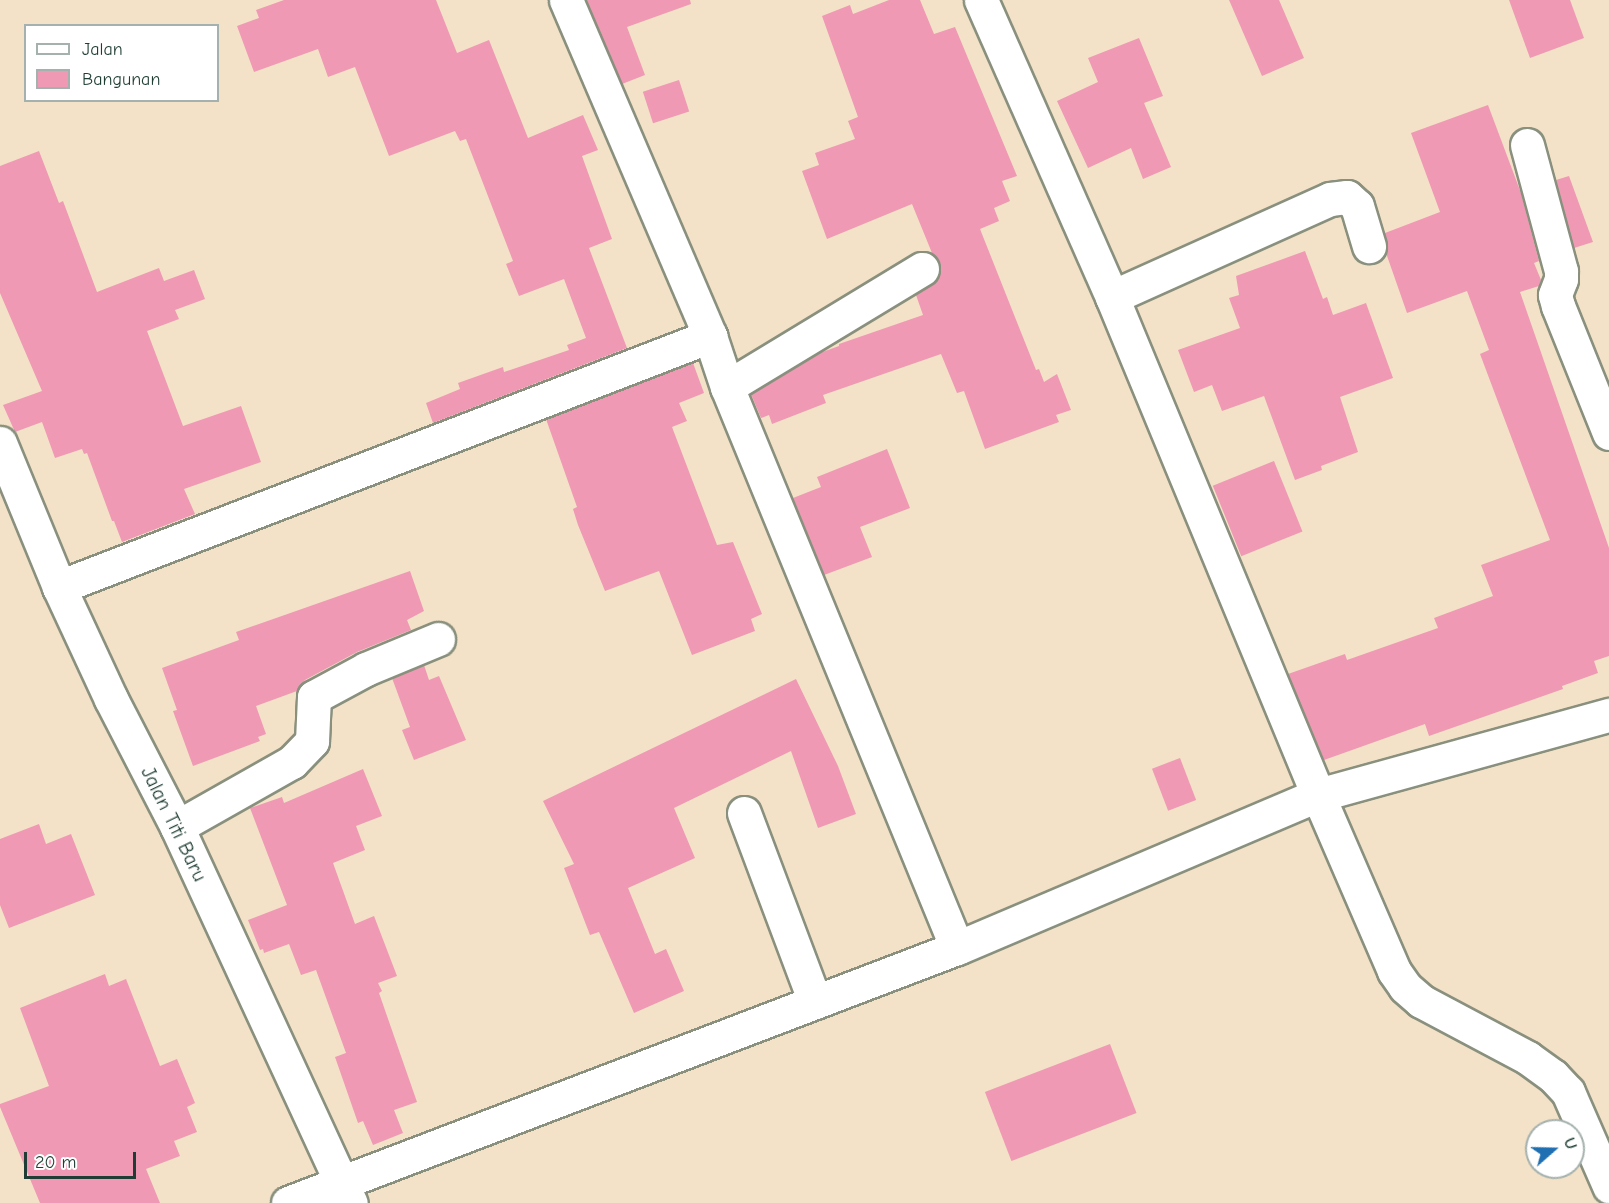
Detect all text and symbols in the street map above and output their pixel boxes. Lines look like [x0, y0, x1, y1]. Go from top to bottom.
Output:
legend [24, 24, 219, 102]
text: Jalan [82, 39, 123, 60]
text: Bangunan [82, 69, 160, 90]
street label: Jalan Titi Baru [136, 763, 212, 885]
north arrow [1525, 1119, 1585, 1179]
text: U [1560, 1135, 1580, 1152]
scale bar [27, 1140, 140, 1178]
text: 20 m [35, 1152, 76, 1173]

